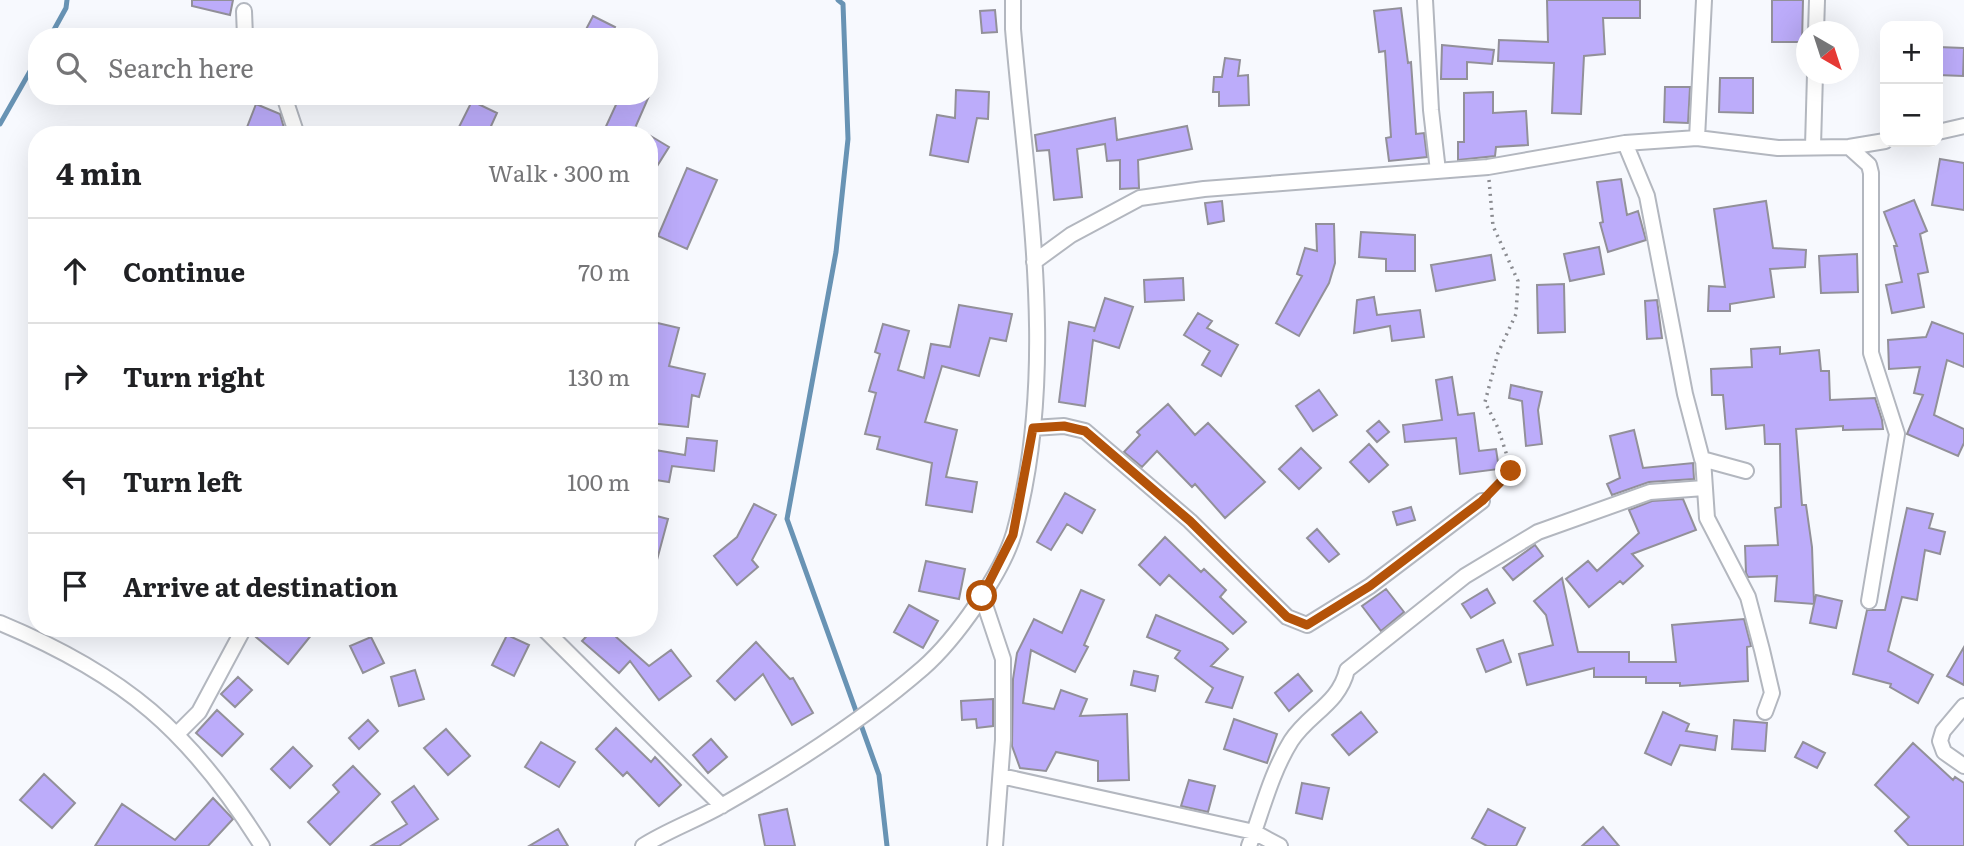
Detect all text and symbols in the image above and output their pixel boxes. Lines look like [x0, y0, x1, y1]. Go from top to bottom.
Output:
north arrow [1796, 21, 1859, 84]
map controls [1880, 21, 1943, 147]
button: + [1880, 21, 1943, 84]
search box [28, 28, 658, 105]
text: Search here [108, 47, 254, 86]
icon: search [52, 48, 90, 86]
button: − [1880, 84, 1943, 147]
text: 4 min [56, 150, 142, 194]
text: Walk · 300 m [488, 155, 630, 189]
text: Continue [123, 251, 245, 290]
icon: ahead [56, 252, 94, 290]
text: 70 m [578, 254, 630, 288]
text: Turn right [123, 356, 265, 395]
icon: right [56, 357, 94, 395]
text: 130 m [568, 359, 630, 393]
route end [1495, 455, 1526, 486]
text: Turn left [123, 461, 242, 500]
icon: left [56, 462, 94, 500]
text: 100 m [567, 464, 630, 498]
text: Arrive at destination [123, 566, 398, 605]
icon: arrive [56, 567, 94, 605]
route start [966, 580, 997, 611]

